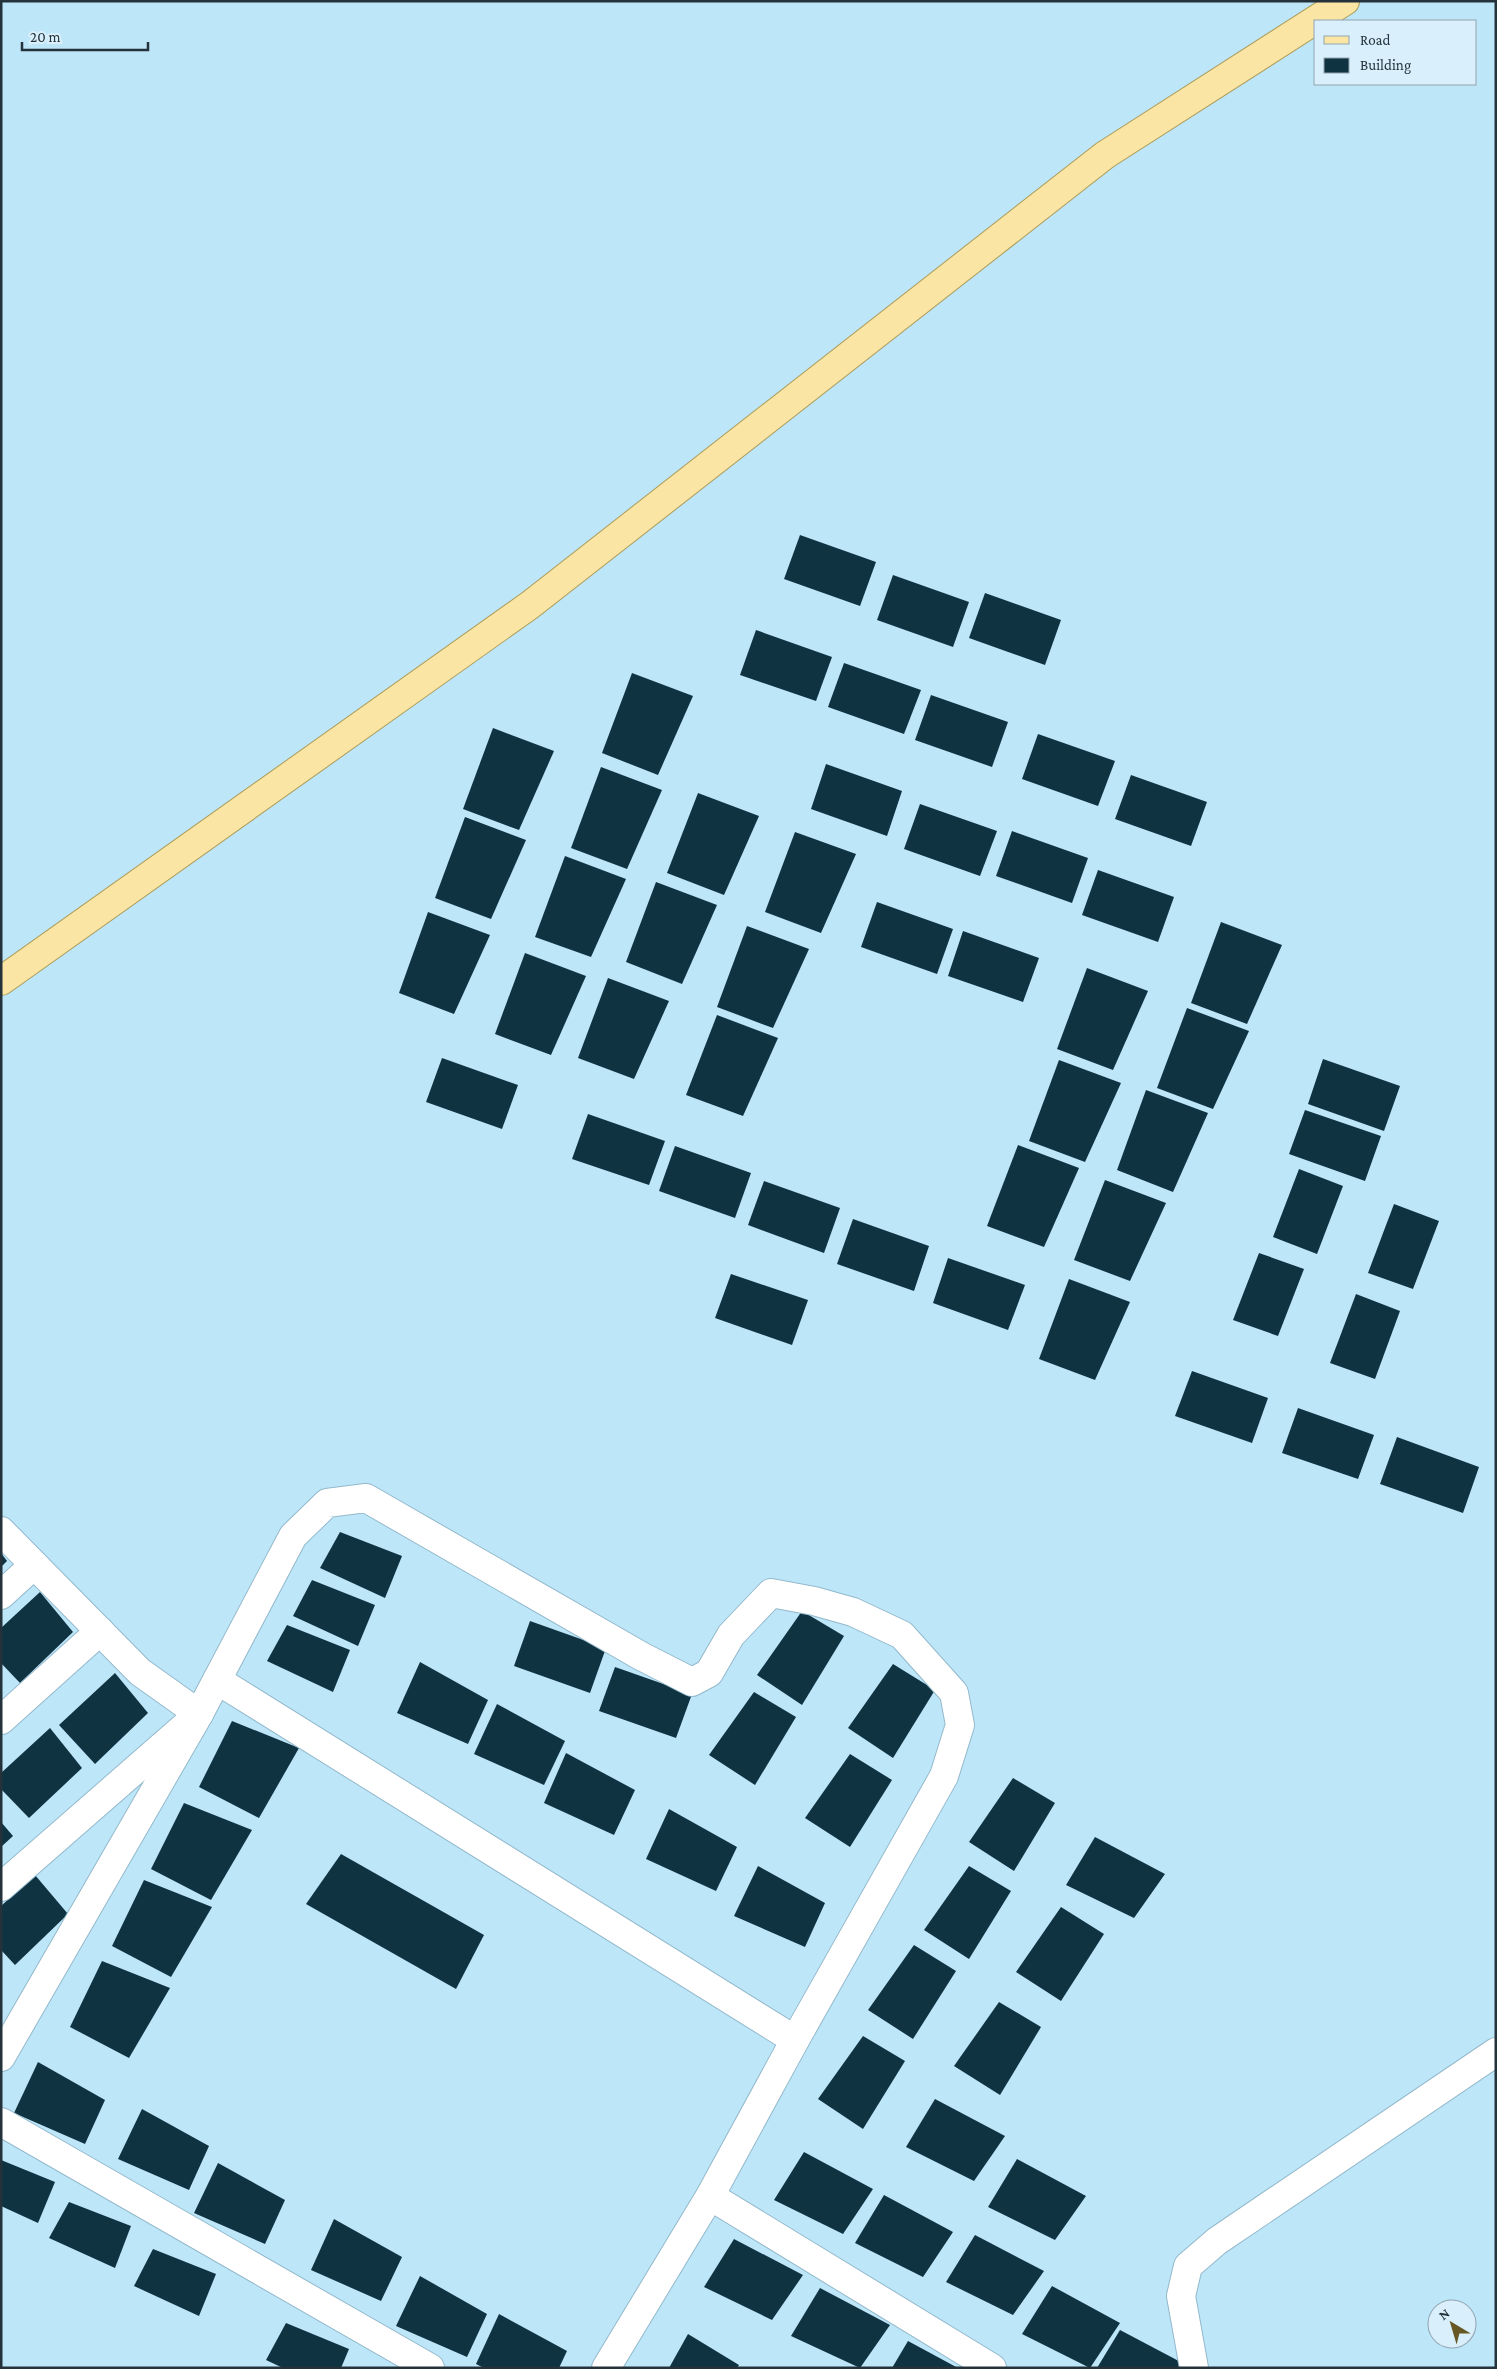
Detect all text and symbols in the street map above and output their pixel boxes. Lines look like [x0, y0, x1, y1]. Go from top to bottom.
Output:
scale bar [22, 20, 149, 52]
legend [1314, 20, 1477, 85]
text: 20 m [30, 29, 61, 45]
text: Road [1360, 32, 1391, 48]
text: Building [1360, 57, 1411, 74]
north arrow [1427, 2299, 1477, 2349]
text: N [1435, 2304, 1453, 2323]

